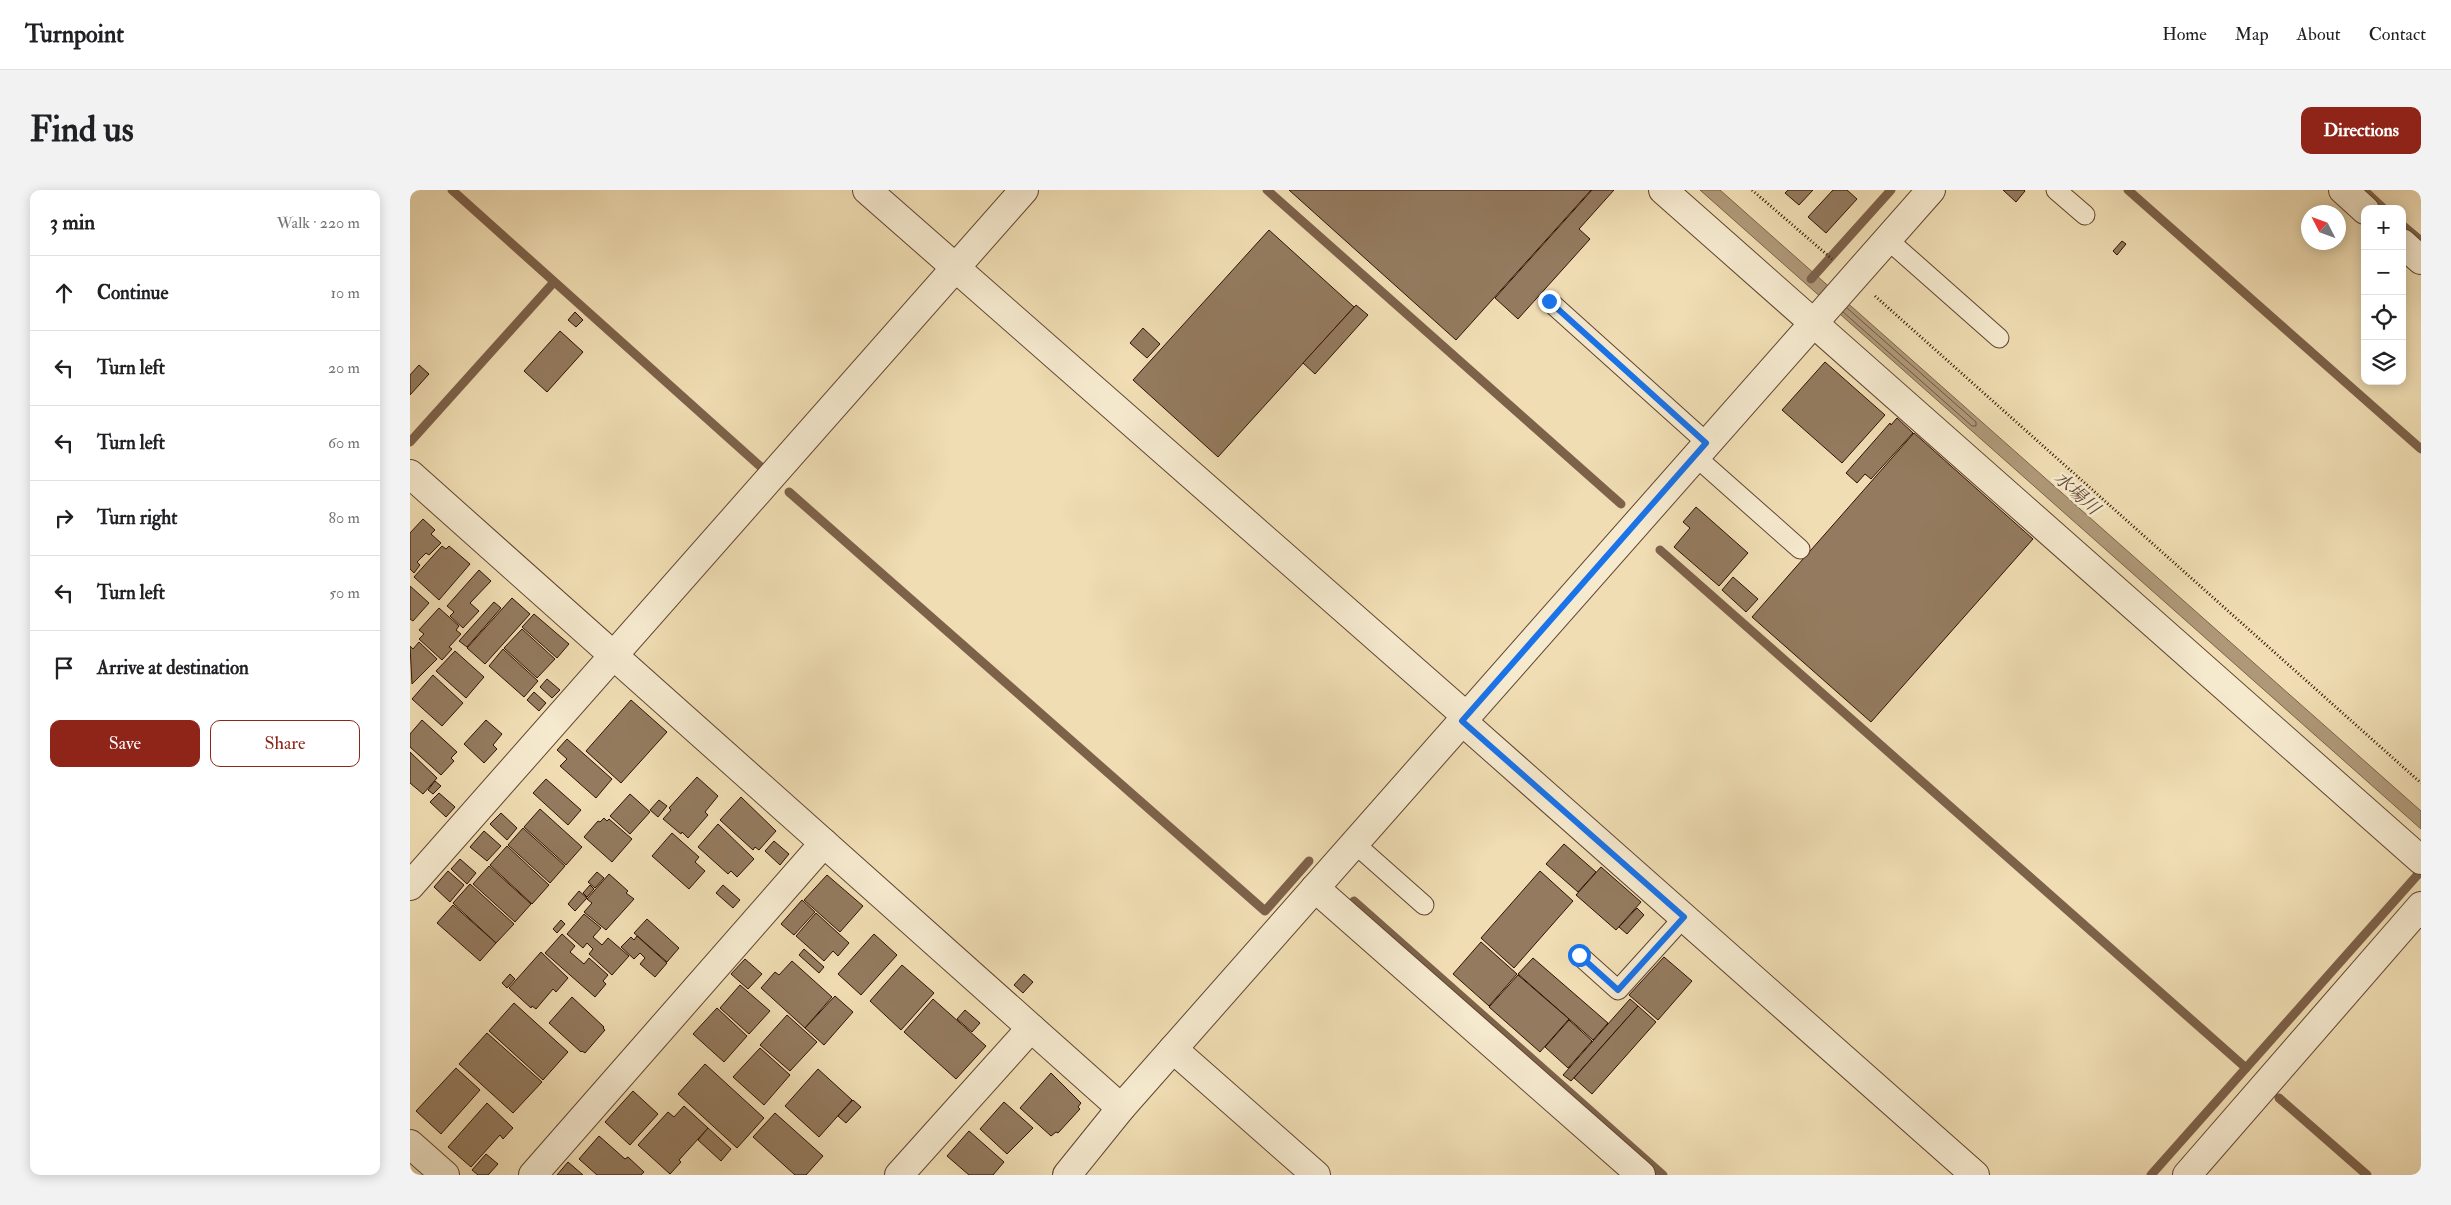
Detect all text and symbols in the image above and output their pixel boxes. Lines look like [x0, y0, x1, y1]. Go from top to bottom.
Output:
text: Turnpoint [25, 19, 124, 50]
text: Home [2162, 23, 2207, 46]
text: Map [2235, 23, 2269, 46]
text: About [2297, 23, 2341, 46]
text: Contact [2369, 23, 2426, 46]
button: Directions [2301, 107, 2421, 154]
text: Find us [30, 108, 134, 152]
north arrow [2301, 205, 2346, 250]
map controls [2361, 205, 2406, 385]
button: + [2361, 205, 2406, 250]
text: 3 min [50, 209, 95, 236]
text: Walk · 220 m [277, 213, 360, 233]
button: − [2361, 250, 2406, 295]
icon: ahead [50, 279, 78, 307]
text: Continue [97, 281, 168, 305]
text: 10 m [330, 283, 360, 303]
route end [1538, 290, 1561, 313]
button: locate [2361, 295, 2406, 340]
button: layers [2361, 340, 2406, 385]
icon: left [50, 354, 78, 382]
text: Turn left [97, 356, 165, 380]
text: 20 m [328, 358, 360, 378]
icon: left [50, 429, 78, 457]
text: Turn left [97, 431, 165, 455]
text: 60 m [328, 433, 360, 453]
water label: 水場川 [2049, 467, 2106, 521]
icon: right [50, 504, 78, 532]
text: Turn right [97, 506, 177, 530]
text: 80 m [329, 508, 360, 528]
icon: left [50, 579, 78, 607]
text: Turn left [97, 581, 165, 605]
text: 50 m [329, 583, 360, 603]
icon: arrive [50, 654, 78, 682]
text: Arrive at destination [97, 656, 249, 680]
button: Save [50, 720, 200, 767]
button: Share [210, 720, 360, 767]
route start [1568, 944, 1591, 967]

